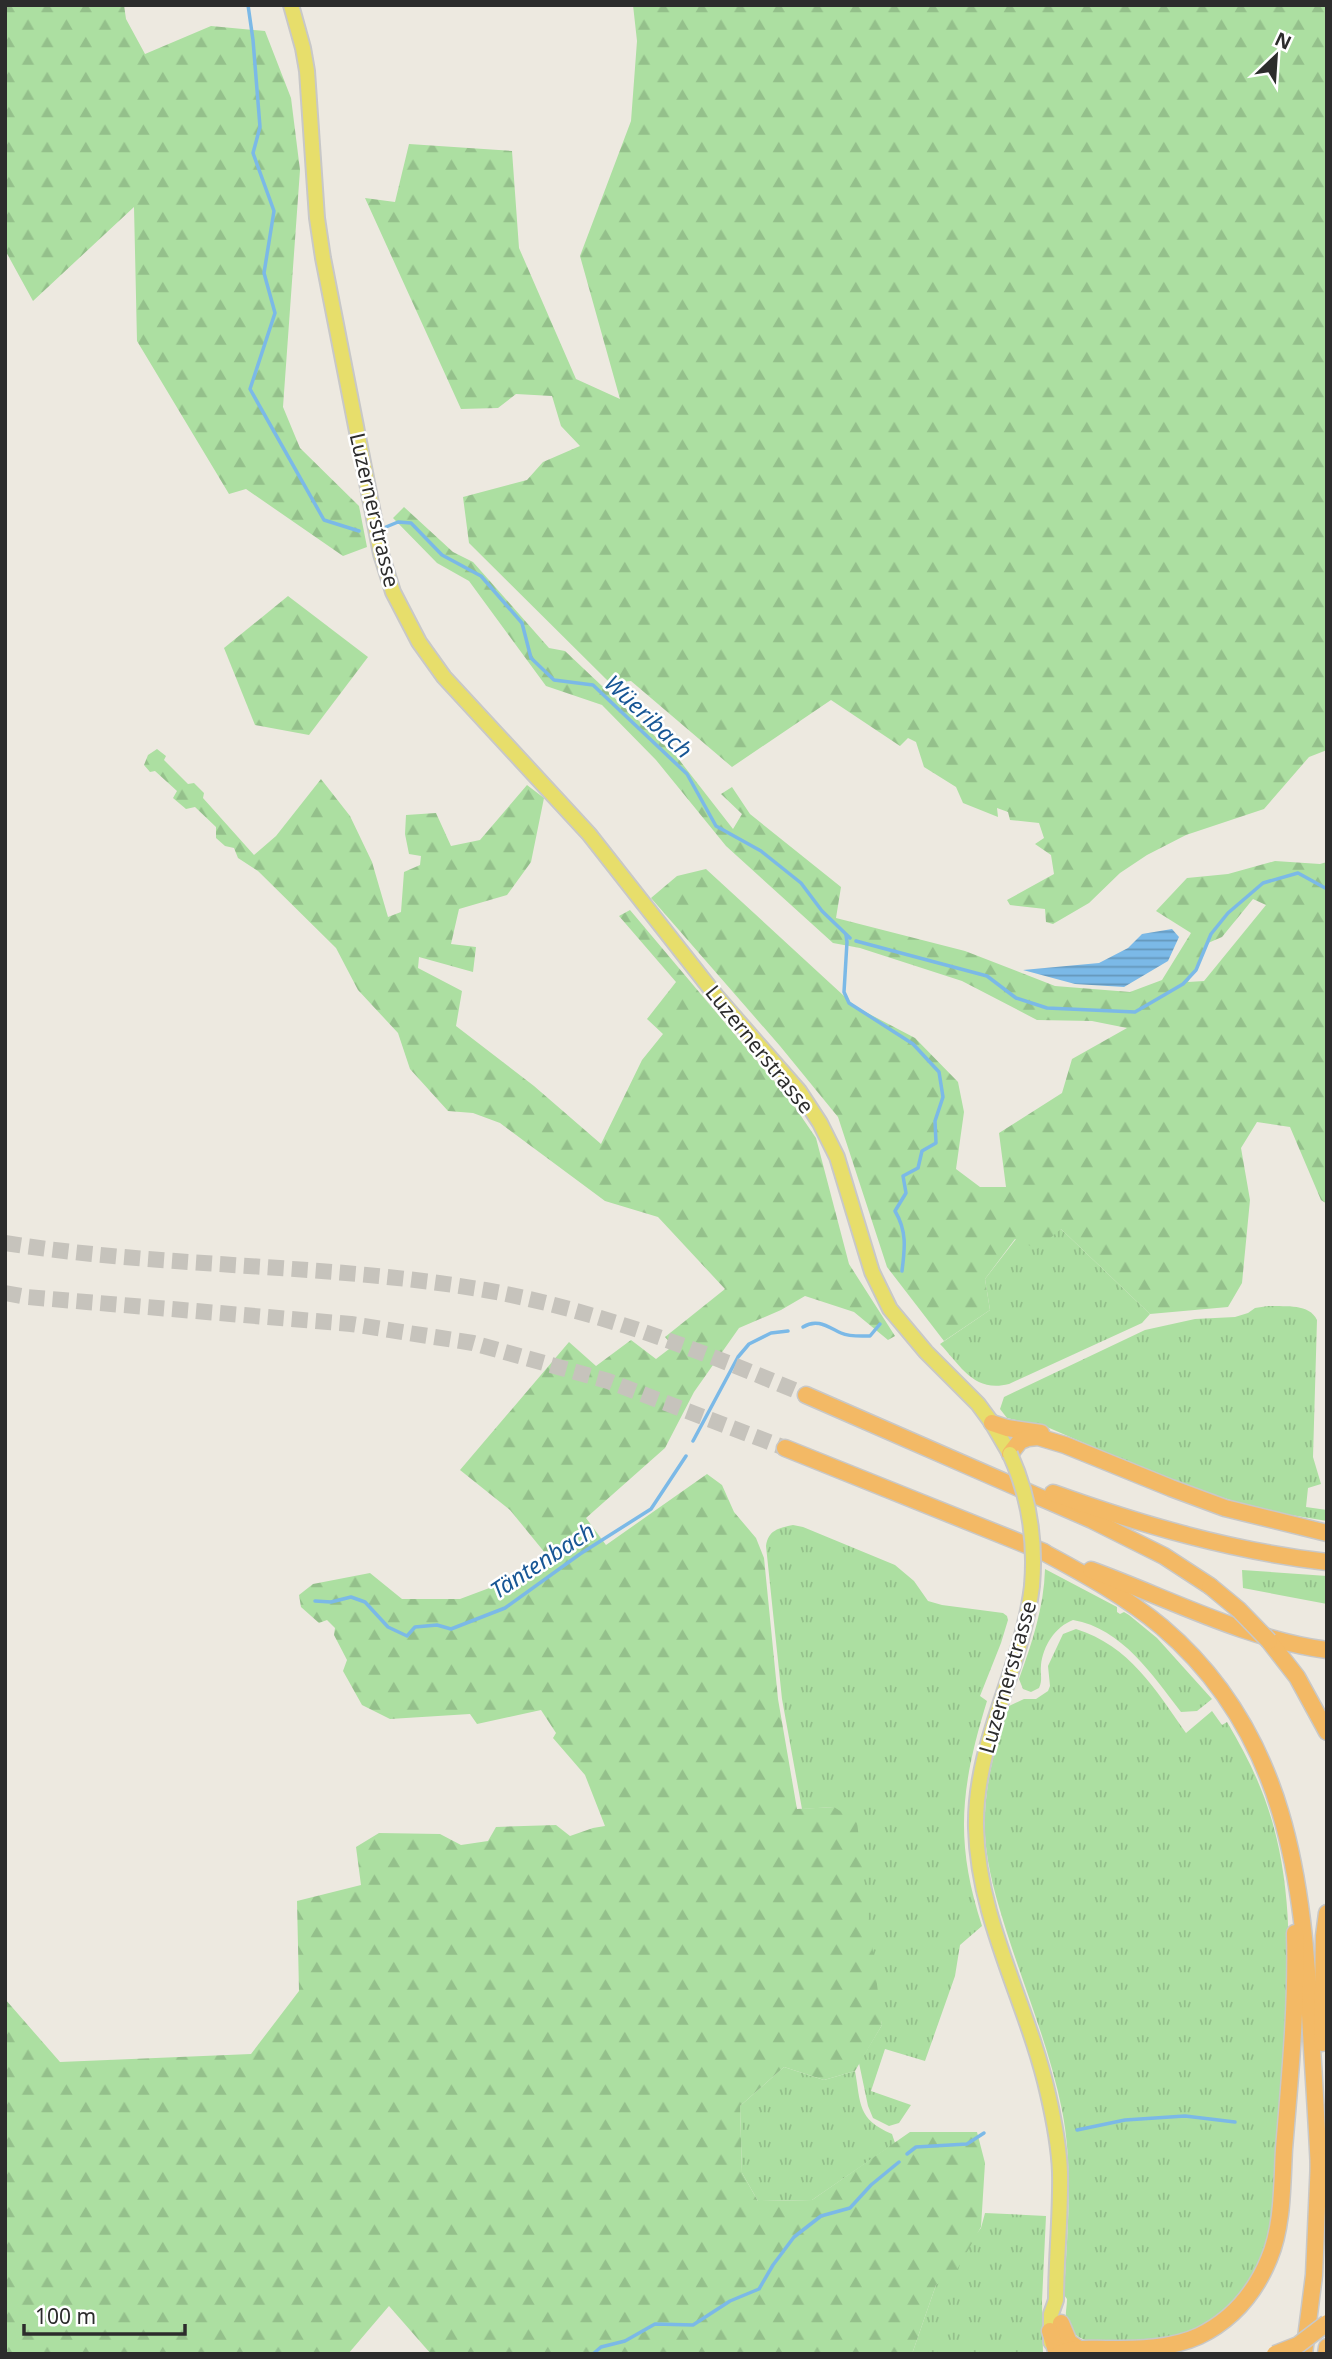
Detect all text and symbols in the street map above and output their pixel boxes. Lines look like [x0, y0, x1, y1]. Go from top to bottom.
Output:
north arrow [1241, 21, 1311, 91]
text: N [1271, 26, 1296, 56]
street label: Luzernerstrasse [344, 430, 406, 590]
water label: Wüeribach [598, 667, 700, 765]
street label: Luzernerstrasse [700, 979, 820, 1119]
water label: Täntenbach [484, 1514, 600, 1606]
street label: Luzernerstrasse [972, 1597, 1042, 1757]
scale bar [24, 2292, 186, 2336]
text: 100 m [35, 2302, 96, 2330]

